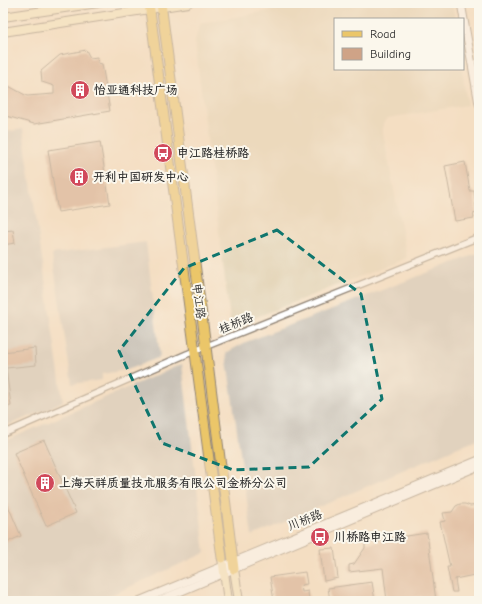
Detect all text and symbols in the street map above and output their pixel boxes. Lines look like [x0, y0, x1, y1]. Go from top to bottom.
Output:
legend [334, 18, 464, 70]
text: Road [370, 27, 396, 41]
text: Building [370, 47, 411, 61]
building icon: 怡亚通科技广场 [69, 79, 91, 101]
place label: 怡亚通科技广场 [94, 83, 178, 97]
bus stop icon: 申江路桂桥路 [152, 142, 174, 164]
place label: 申江路桂桥路 [177, 146, 249, 160]
building icon: 开利中国研发中心 [68, 166, 90, 188]
place label: 开利中国研发中心 [93, 170, 189, 184]
street label: 申江路 [190, 282, 208, 320]
street label: 桂桥路 [217, 310, 255, 336]
building icon: 上海天祥质量技术服务有限公司金桥分公司 [34, 472, 56, 494]
place label: 上海天祥质量技术服务有限公司金桥分公司 [59, 476, 287, 490]
street label: 川桥路 [286, 507, 324, 533]
bus stop icon: 川桥路申江路 [309, 526, 331, 548]
place label: 川桥路申江路 [334, 530, 406, 544]

